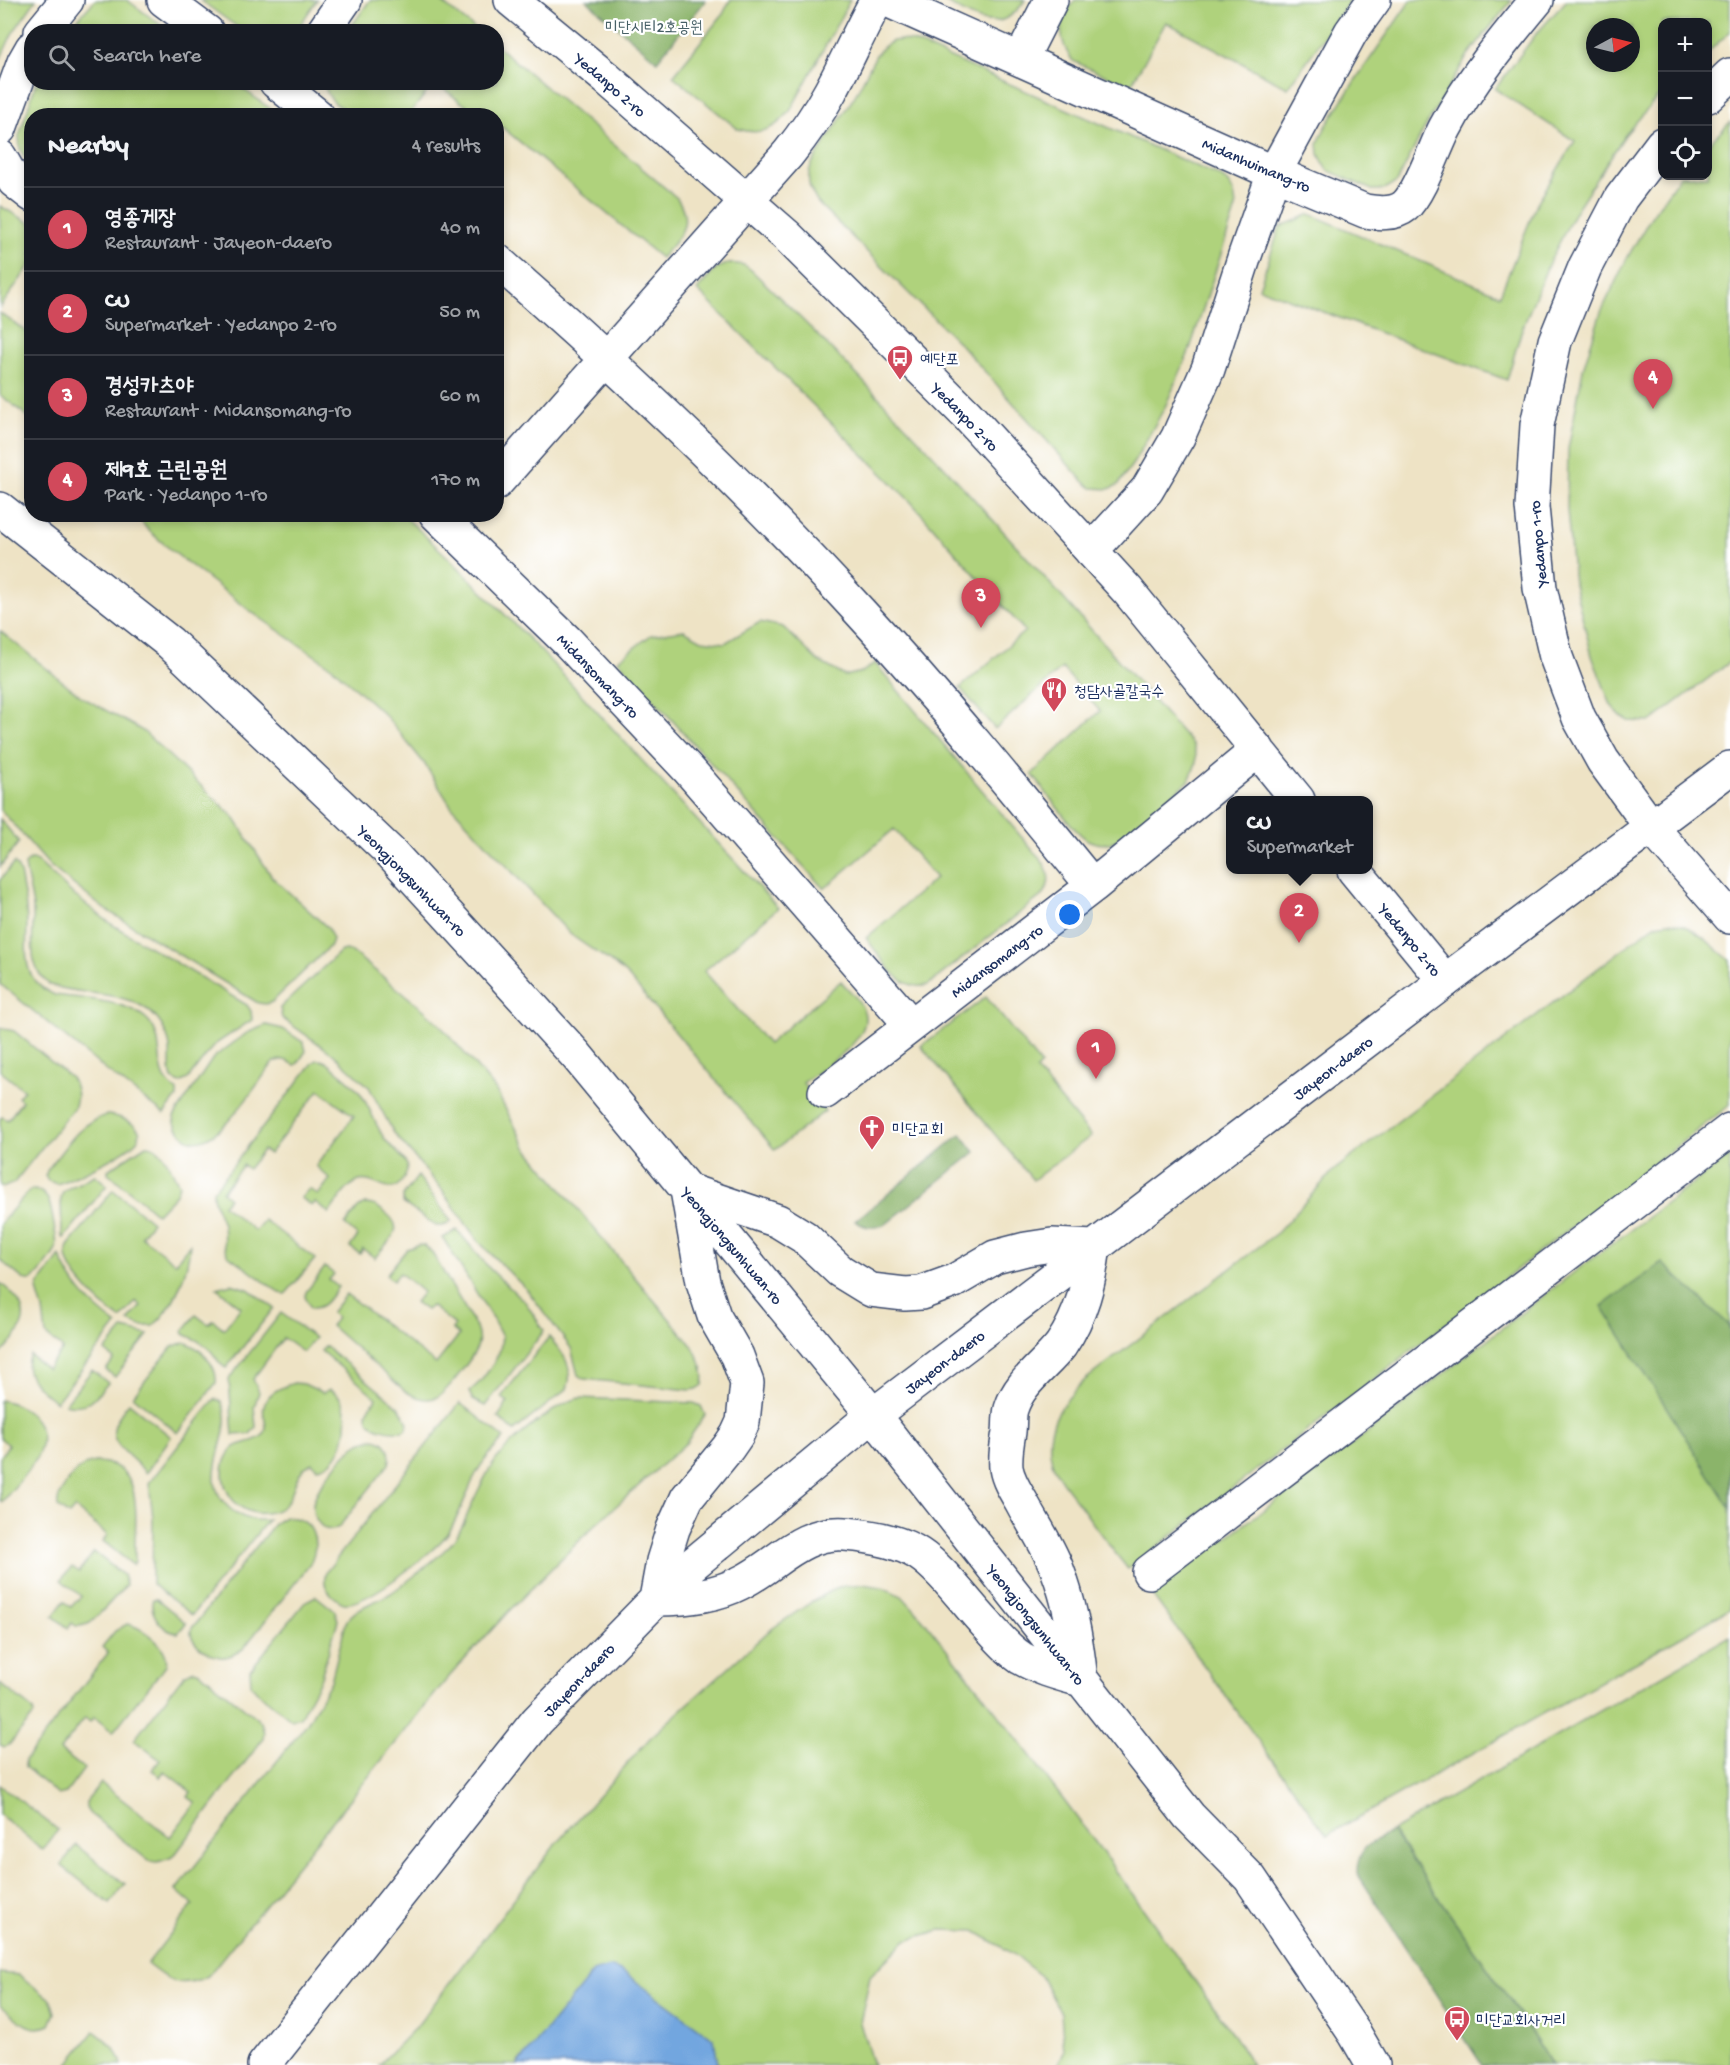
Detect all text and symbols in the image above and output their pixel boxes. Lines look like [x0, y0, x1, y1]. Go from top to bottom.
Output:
north arrow [1586, 18, 1640, 72]
map controls [1658, 18, 1712, 180]
button: + [1658, 18, 1712, 72]
park label: 미단시티2호공원 [605, 20, 703, 39]
search box [24, 24, 504, 90]
icon: search [45, 41, 78, 74]
text: Search here [93, 44, 201, 70]
street label: Yedanpo 2-ro [568, 49, 648, 123]
button: − [1658, 72, 1712, 126]
button: locate [1658, 126, 1712, 180]
text: Nearby [48, 132, 129, 163]
text: 4 results [412, 136, 480, 159]
street label: Midanhuimang-ro [1199, 136, 1313, 199]
text: 영종게장 [105, 207, 176, 233]
text: 1 [63, 218, 72, 241]
text: 40 m [440, 218, 480, 241]
text: Restaurant · Jayeon-daero [105, 233, 332, 256]
text: CU [105, 289, 130, 315]
text: 2 [63, 302, 72, 325]
text: 50 m [439, 302, 480, 325]
text: Supermarket · Yedanpo 2-ro [105, 315, 337, 338]
bus stop icon: 예단포 [885, 343, 915, 381]
place label: 예단포 [920, 352, 959, 371]
pin: 4 [1634, 360, 1672, 409]
text: 경성카츠야 [105, 375, 194, 401]
street label: Yedanpo 2-ro [925, 379, 1001, 457]
text: 3 [62, 386, 73, 409]
text: 60 m [440, 386, 480, 409]
text: Restaurant · Midansomang-ro [105, 401, 352, 424]
text: 제9호 근린공원 [105, 459, 227, 485]
text: 4 [63, 470, 72, 493]
text: 170 m [431, 470, 480, 493]
text: Park · Yedanpo 1-ro [105, 485, 268, 508]
street label: Yedanpo 1-ro [1527, 500, 1554, 590]
pin: 3 [962, 578, 1000, 628]
street label: Midansomang-ro [551, 631, 642, 724]
restaurant icon: 청담사골칼국수 [1039, 675, 1069, 713]
place label: 청담사골칼국수 [1074, 684, 1164, 703]
popup [1226, 796, 1373, 874]
text: CU [1247, 811, 1271, 837]
street label: Yeongjongsunhwan-ro [351, 821, 469, 942]
text: Supermarket [1247, 837, 1352, 860]
pin: 2 [1280, 894, 1318, 943]
street label: Yedanpo 2-ro [1372, 899, 1443, 982]
your location [1055, 900, 1084, 929]
street label: Midansomang-ro [948, 922, 1048, 1004]
pin: 1 [1076, 1030, 1116, 1079]
street label: Jayeon-daero [1290, 1034, 1378, 1106]
church icon: 미단교회 [857, 1113, 887, 1151]
place label: 미단교회 [892, 1122, 944, 1141]
street label: Yeongjongsunhwan-ro [674, 1183, 785, 1310]
street label: Jayeon-daero [902, 1328, 990, 1400]
street label: Yeongjongsunhwan-ro [980, 1560, 1087, 1690]
street label: Jayeon-daero [541, 1641, 620, 1722]
bus stop icon: 미단교회사거리 [1442, 2004, 1472, 2042]
place label: 미단교회사거리 [1476, 2013, 1566, 2032]

